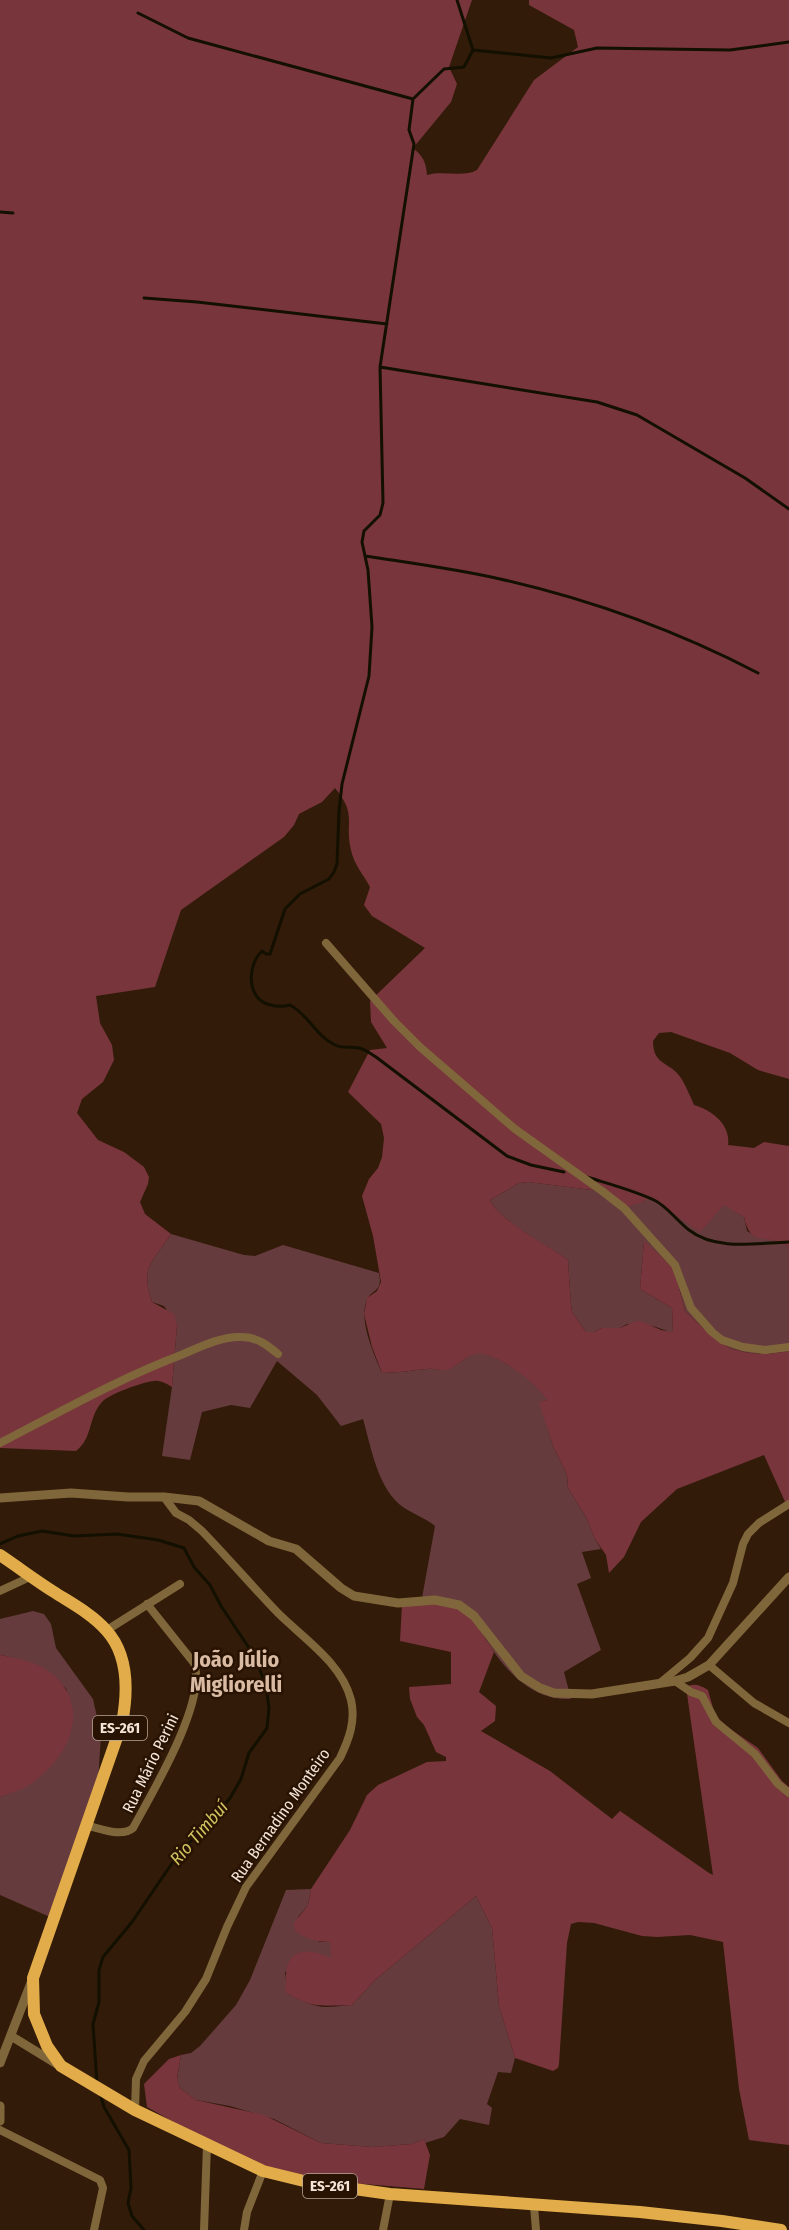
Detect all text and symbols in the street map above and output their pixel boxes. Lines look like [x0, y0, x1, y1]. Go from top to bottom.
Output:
district label: João Júlio Migliorelli [190, 1646, 282, 1698]
street label: Rua Mário Perini [118, 1711, 183, 1816]
road number: ES-261 [93, 1716, 147, 1740]
street label: Rua Bernadino Monteiro [227, 1745, 334, 1886]
water label: Rio Timbuí [165, 1795, 234, 1870]
road number: ES-261 [303, 2174, 357, 2198]

